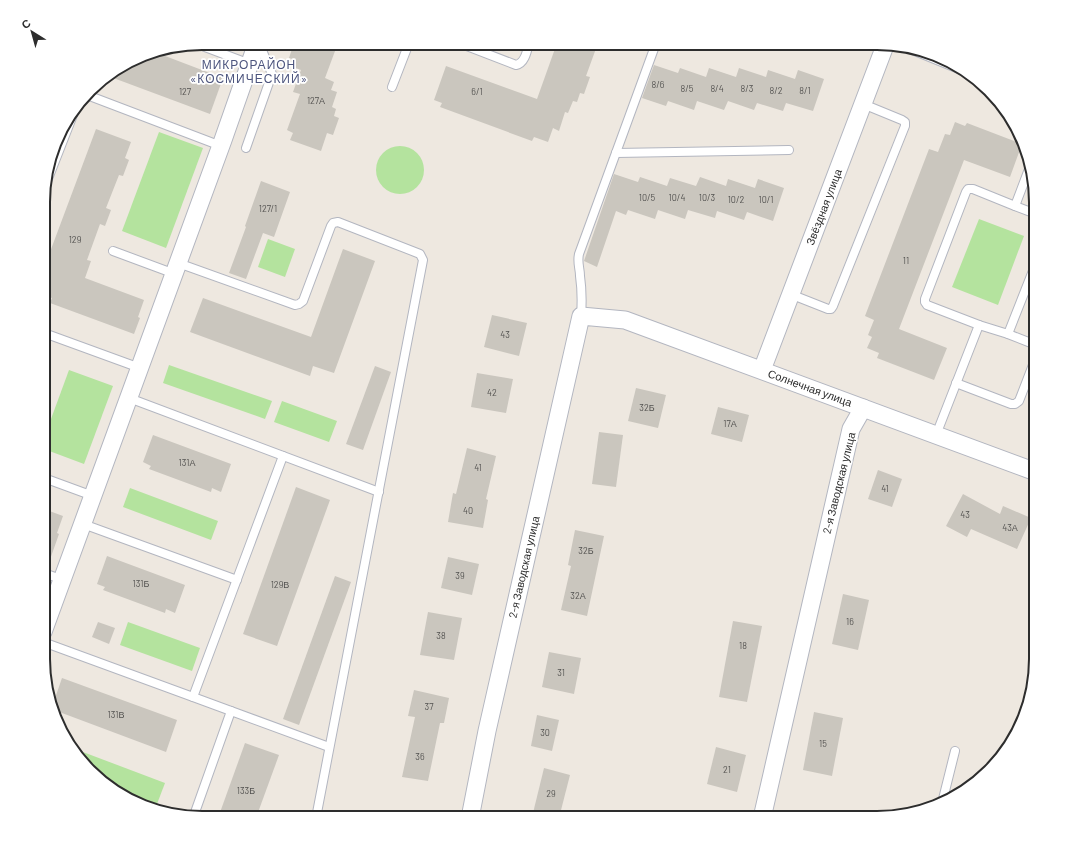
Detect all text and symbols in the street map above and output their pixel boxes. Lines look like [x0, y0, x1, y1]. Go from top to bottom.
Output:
north arrow [12, 12, 52, 52]
text: С [19, 16, 33, 31]
district label: МИКРОРАЙОН «КОСМИЧЕСКИЙ» [190, 57, 308, 85]
house number: 8/6 [652, 79, 665, 90]
house number: 8/5 [681, 83, 694, 94]
house number: 8/4 [710, 83, 724, 94]
house number: 8/3 [741, 83, 754, 94]
house number: 8/2 [769, 85, 783, 96]
house number: 8/1 [799, 85, 811, 96]
house number: 127 [179, 86, 192, 97]
house number: 6/1 [471, 86, 483, 97]
house number: 127А [307, 95, 325, 106]
street label: Звёздная улица [803, 166, 844, 247]
house number: 10/5 [639, 192, 656, 203]
house number: 10/4 [669, 192, 685, 203]
house number: 10/3 [699, 192, 716, 203]
house number: 10/2 [728, 194, 744, 205]
house number: 10/1 [759, 194, 774, 205]
house number: 127/1 [259, 203, 277, 214]
house number: 129 [69, 234, 82, 245]
house number: 11 [903, 255, 909, 266]
house number: 43 [500, 329, 510, 340]
street label: Солнечная улица [766, 366, 855, 409]
house number: 42 [487, 387, 497, 398]
house number: 32Б [639, 402, 655, 413]
house number: 17А [723, 418, 737, 429]
street label: 2-я Заводская улица [820, 430, 858, 535]
house number: 131А [179, 457, 195, 468]
house number: 41 [474, 462, 482, 473]
house number: 41 [881, 483, 889, 494]
house number: 40 [463, 505, 473, 516]
house number: 43 [960, 509, 970, 520]
street label: 2-я Заводская улица [505, 514, 542, 619]
house number: 43А [1002, 522, 1018, 533]
house number: 32Б [578, 545, 594, 556]
house number: 39 [455, 570, 465, 581]
house number: 131Б [133, 578, 149, 589]
house number: 129В [271, 579, 289, 590]
house number: 32А [570, 590, 586, 601]
house number: 16 [846, 616, 854, 627]
house number: 38 [436, 630, 446, 641]
house number: 18 [739, 640, 747, 651]
house number: 31 [557, 667, 565, 678]
house number: 37 [425, 701, 434, 712]
house number: 131В [108, 709, 124, 720]
house number: 30 [540, 727, 550, 738]
house number: 15 [819, 738, 827, 749]
house number: 36 [415, 751, 425, 762]
house number: 21 [723, 764, 731, 775]
house number: 133Б [237, 785, 255, 796]
house number: 29 [546, 788, 556, 799]

